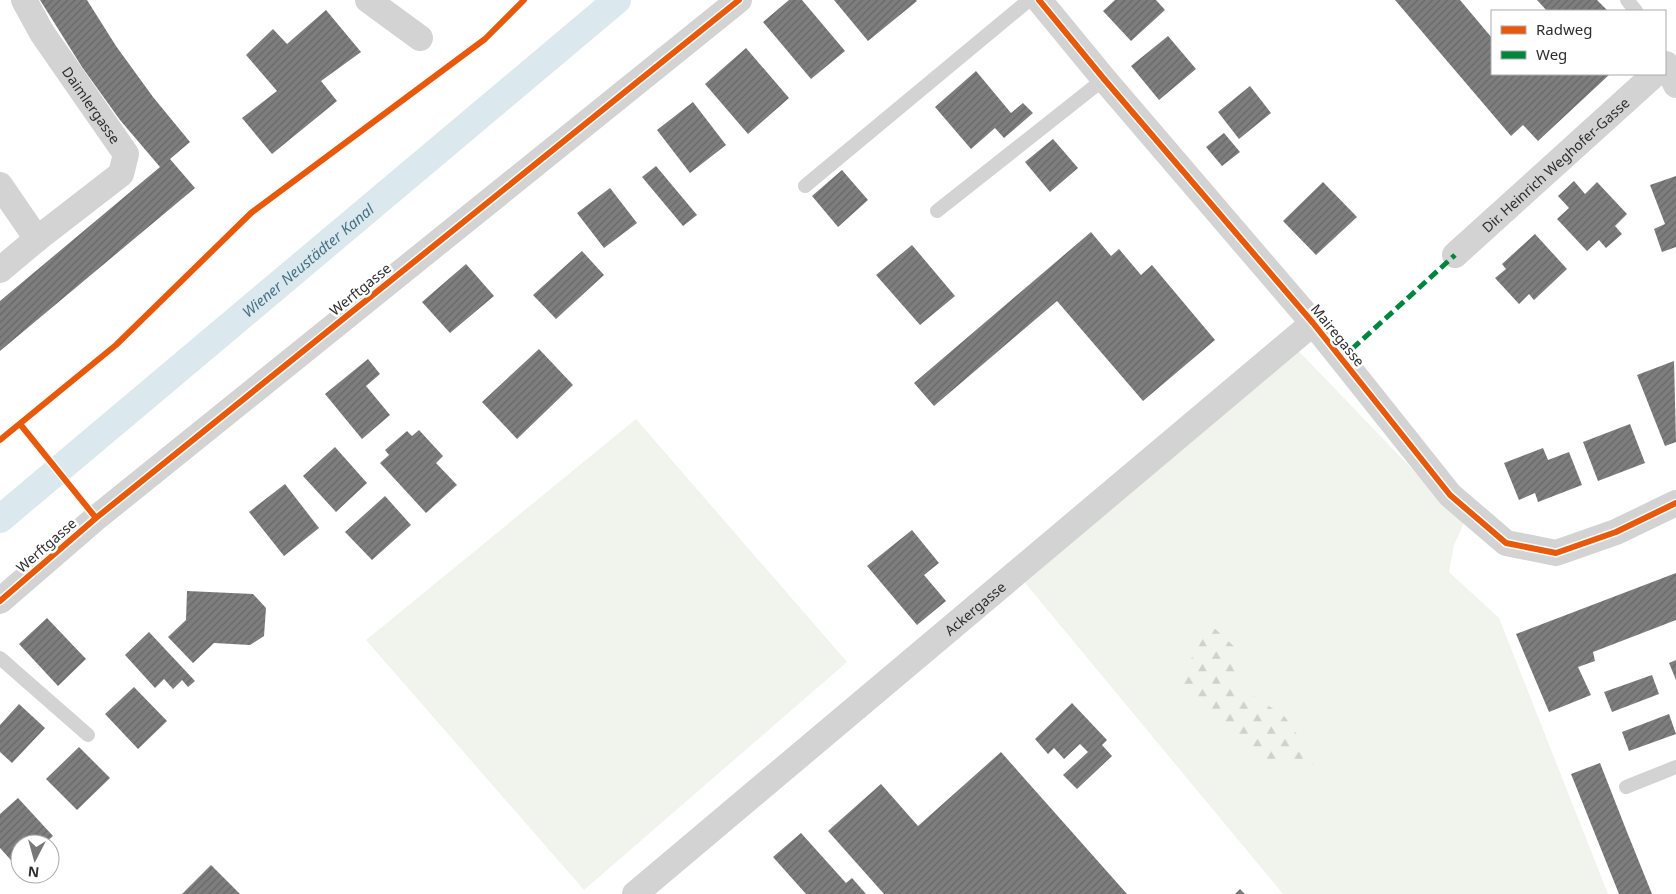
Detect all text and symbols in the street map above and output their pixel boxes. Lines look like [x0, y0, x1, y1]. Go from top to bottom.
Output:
legend [1491, 10, 1666, 75]
text: Radweg [1536, 19, 1592, 39]
text: Weg [1536, 44, 1567, 64]
street label: Daimlergasse [58, 62, 125, 147]
street label: Dir. Heinrich Weghofer-Gasse [1477, 93, 1633, 236]
water label: Wiener Neustädter Kanal [238, 198, 379, 321]
street label: Werftgasse [325, 258, 395, 320]
street label: Mairegasse [1307, 300, 1369, 370]
street label: Werftgasse [12, 513, 80, 576]
street label: Ackergasse [940, 577, 1009, 639]
north arrow [10, 834, 60, 884]
text: N [27, 862, 40, 882]

